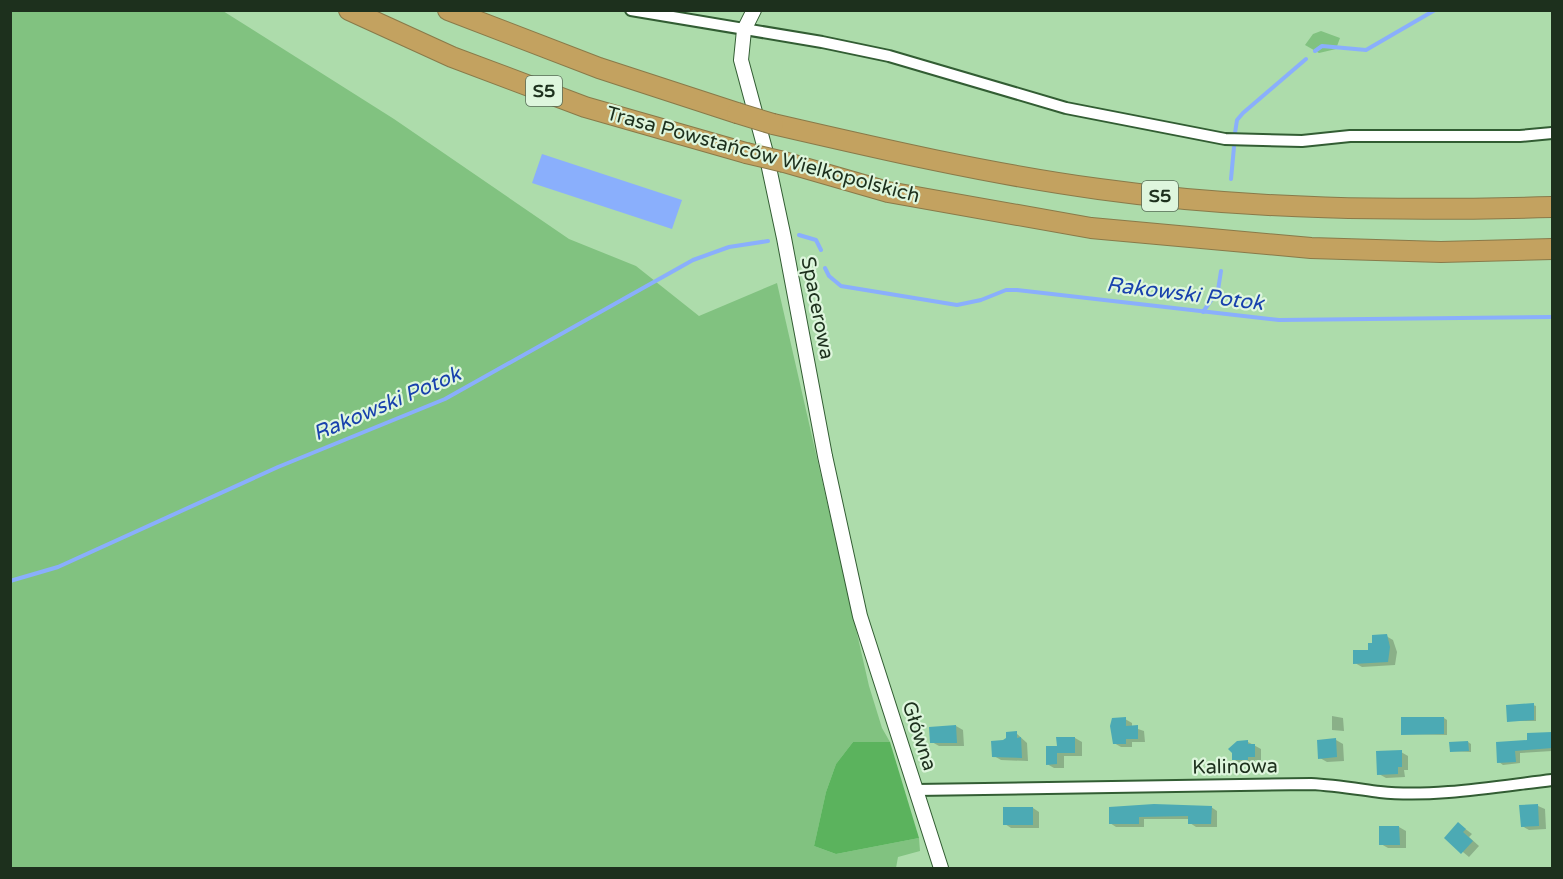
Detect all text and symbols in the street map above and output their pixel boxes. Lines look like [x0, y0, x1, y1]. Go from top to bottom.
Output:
road number: S5 [526, 76, 562, 106]
street label: Trasa Powstańców Wielkopolskich [604, 102, 922, 208]
road number: S5 [1142, 181, 1178, 211]
street label: Spacerowa [795, 255, 839, 361]
water label: Rakowski Potok [1105, 272, 1267, 316]
water label: Rakowski Potok [309, 361, 466, 446]
street label: Główna [897, 698, 941, 774]
street label: Kalinowa [1192, 754, 1278, 780]

